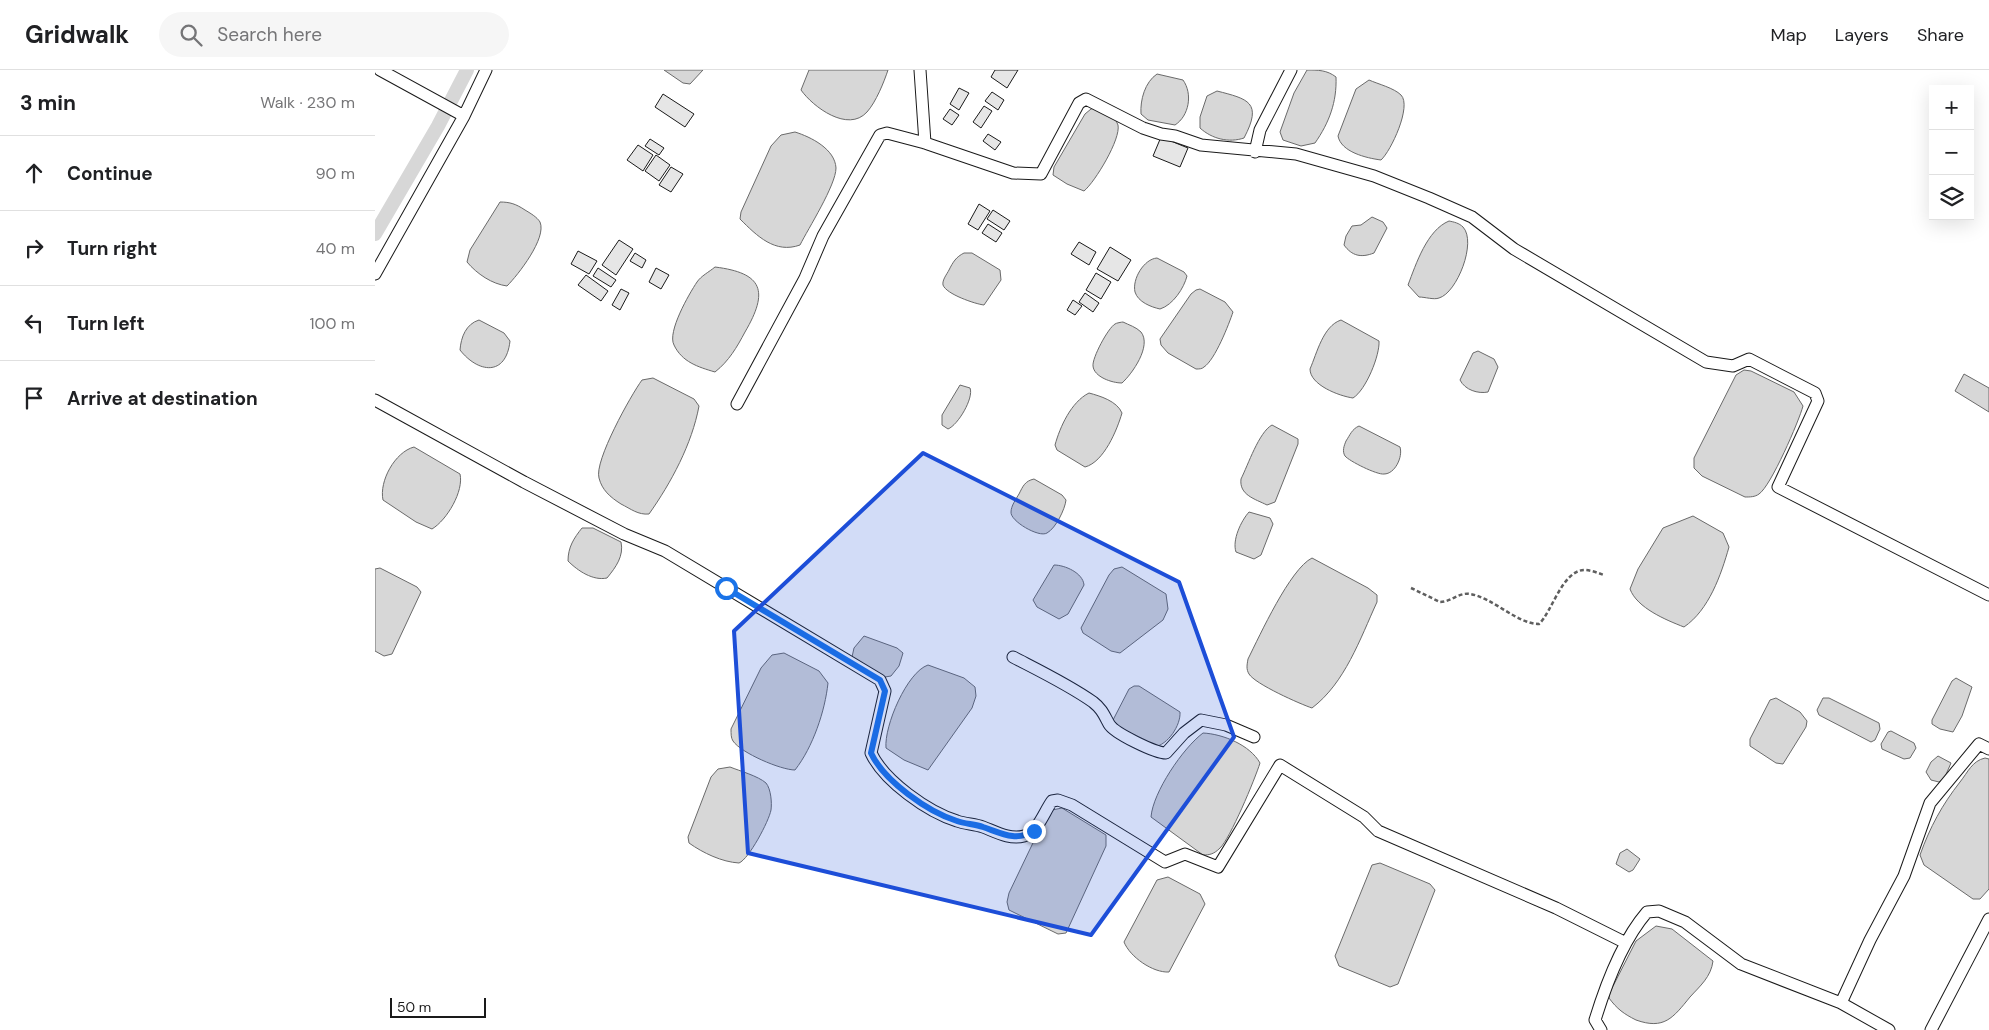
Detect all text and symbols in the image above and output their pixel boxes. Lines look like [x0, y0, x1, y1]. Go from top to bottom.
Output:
search box [159, 12, 509, 57]
text: Gridwalk [25, 19, 129, 50]
icon: search [177, 21, 205, 49]
text: Search here [217, 22, 322, 47]
text: Map [1771, 23, 1807, 47]
text: Layers [1835, 23, 1889, 47]
text: Share [1917, 23, 1964, 47]
map controls [1929, 85, 1974, 220]
button: + [1929, 85, 1974, 130]
text: 3 min [20, 89, 76, 117]
text: Walk · 230 m [260, 92, 355, 113]
button: − [1929, 130, 1974, 175]
icon: ahead [20, 159, 48, 187]
text: Continue [67, 161, 153, 186]
text: 90 m [315, 163, 355, 184]
button: layers [1929, 175, 1974, 220]
icon: right [20, 234, 48, 262]
text: Turn right [67, 236, 157, 261]
text: 40 m [316, 238, 355, 259]
icon: left [20, 309, 48, 337]
text: Turn left [67, 311, 145, 336]
text: 100 m [310, 313, 355, 334]
icon: arrive [20, 384, 48, 412]
text: Arrive at destination [67, 386, 258, 411]
route start [715, 577, 738, 600]
route end [1023, 820, 1046, 843]
scale bar [390, 995, 486, 1018]
text: 50 m [397, 998, 431, 1016]

